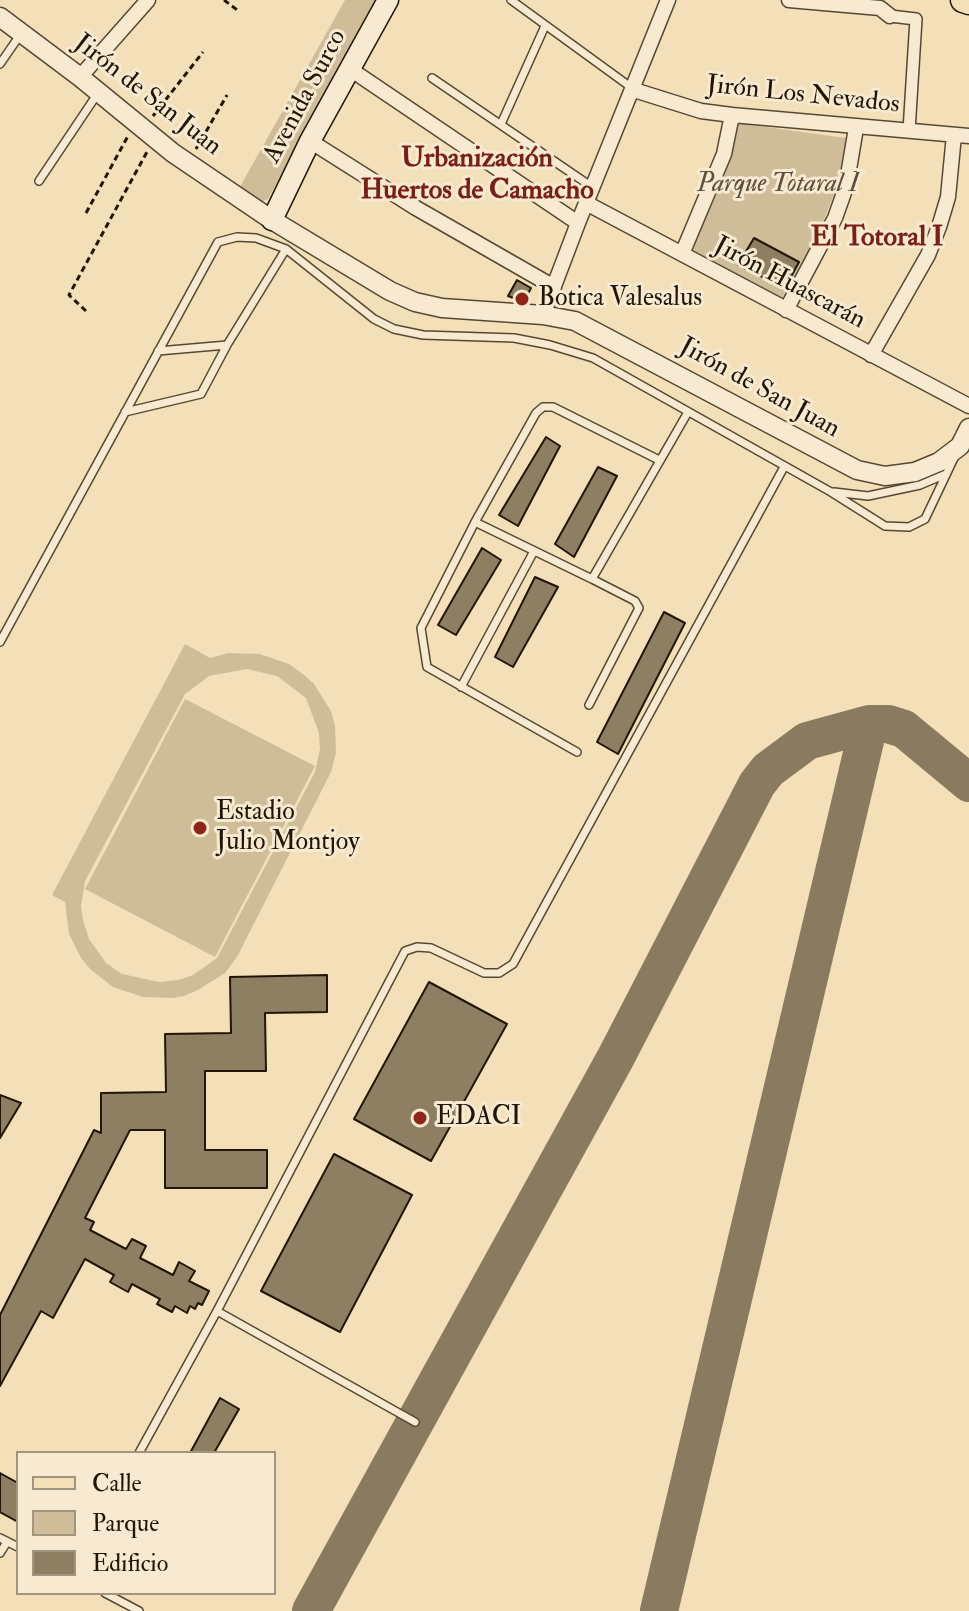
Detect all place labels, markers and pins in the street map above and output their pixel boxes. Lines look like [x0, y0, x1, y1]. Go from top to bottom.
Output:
place label: Botica Valesalus [538, 283, 702, 315]
marker: Botica Valesalus [513, 290, 531, 308]
place label: Estadio Julio Montjoy [216, 797, 360, 858]
marker: Estadio Julio Montjoy [191, 819, 209, 837]
place label: EDACI [436, 1102, 521, 1134]
marker: EDACI [411, 1109, 429, 1127]

